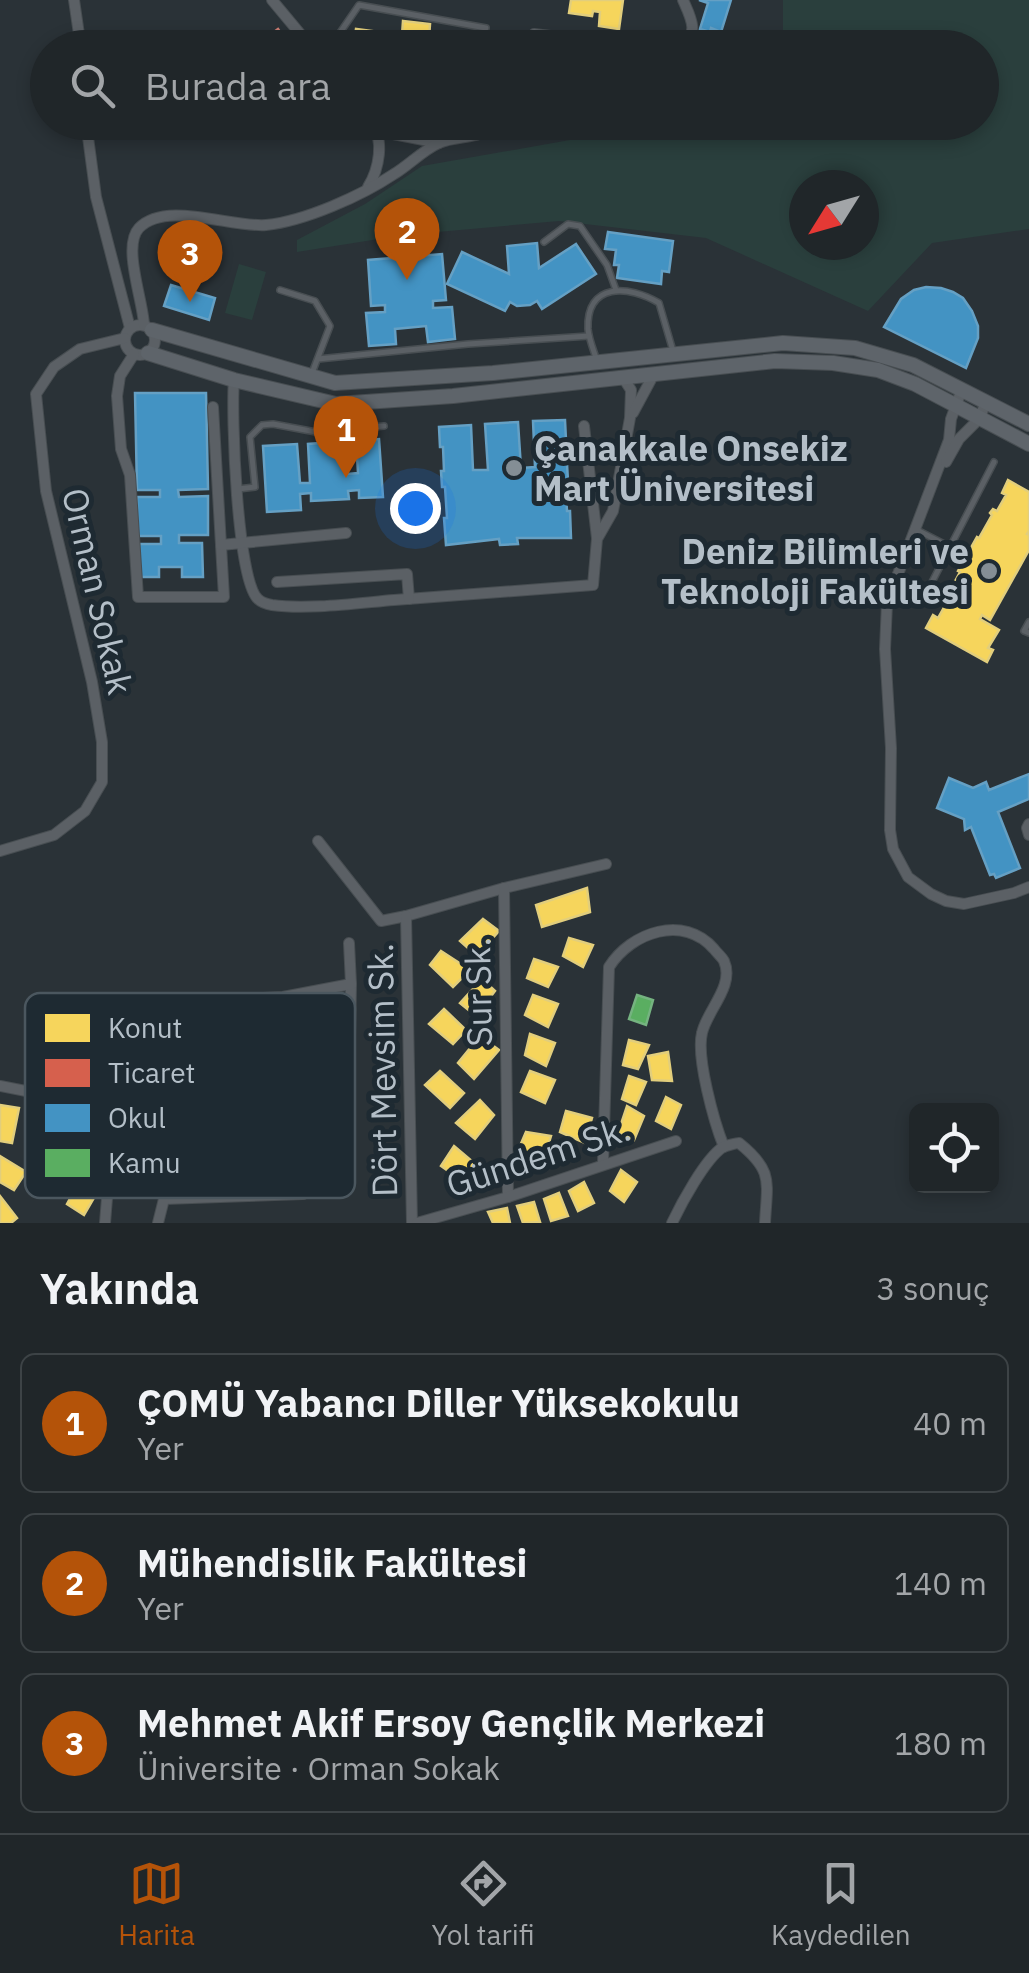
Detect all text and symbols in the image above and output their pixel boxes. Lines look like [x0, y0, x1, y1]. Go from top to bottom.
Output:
search box [30, 30, 999, 140]
icon: search [65, 58, 120, 113]
text: Burada ara [145, 61, 331, 110]
north arrow [789, 170, 879, 260]
pin: 2 [374, 198, 440, 280]
pin: 3 [158, 220, 222, 302]
pin: 1 [314, 396, 378, 478]
place label: Çanakkale Onsekiz Mart Üniversitesi [534, 425, 848, 511]
marker: Çanakkale Onsekiz Mart Üniversitesi [503, 457, 525, 479]
street label: Orman Sokak [52, 483, 144, 699]
your location [390, 483, 441, 534]
place label: Deniz Bilimleri ve Teknoloji Fakültesi [661, 528, 969, 614]
marker: Deniz Bilimleri ve Teknoloji Fakültesi [978, 560, 1000, 582]
street label: Sur Sk. [454, 937, 502, 1047]
street label: Dört Mevsim Sk. [357, 943, 407, 1197]
legend [25, 993, 355, 1198]
text: Konut [108, 1009, 182, 1046]
text: Ticaret [108, 1054, 195, 1091]
text: Okul [108, 1099, 166, 1136]
map controls [909, 1103, 999, 1193]
button: locate [909, 1103, 999, 1193]
street label: Gündem Sk. [440, 1105, 636, 1207]
text: Kamu [108, 1144, 181, 1181]
text: Yakında [40, 1261, 199, 1316]
text: 3 sonuç [876, 1267, 989, 1309]
text: ÇOMÜ Yabancı Diller Yüksekokulu [137, 1378, 740, 1427]
text: 1 [65, 1402, 84, 1444]
text: 40 m [913, 1402, 987, 1444]
text: Yer [137, 1427, 184, 1469]
text: Mühendislik Fakültesi [137, 1538, 527, 1587]
text: 2 [65, 1562, 84, 1604]
text: 140 m [894, 1562, 987, 1604]
text: Yer [137, 1587, 184, 1629]
text: Mehmet Akif Ersoy Gençlik Merkezi [137, 1698, 765, 1747]
text: 3 [65, 1722, 84, 1764]
text: 180 m [894, 1722, 987, 1764]
text: Üniversite · Orman Sokak [137, 1747, 500, 1789]
tab: Harita [118, 1856, 195, 1953]
tab: Yol tarifi [432, 1856, 535, 1953]
tab: Kaydedilen [771, 1856, 911, 1953]

